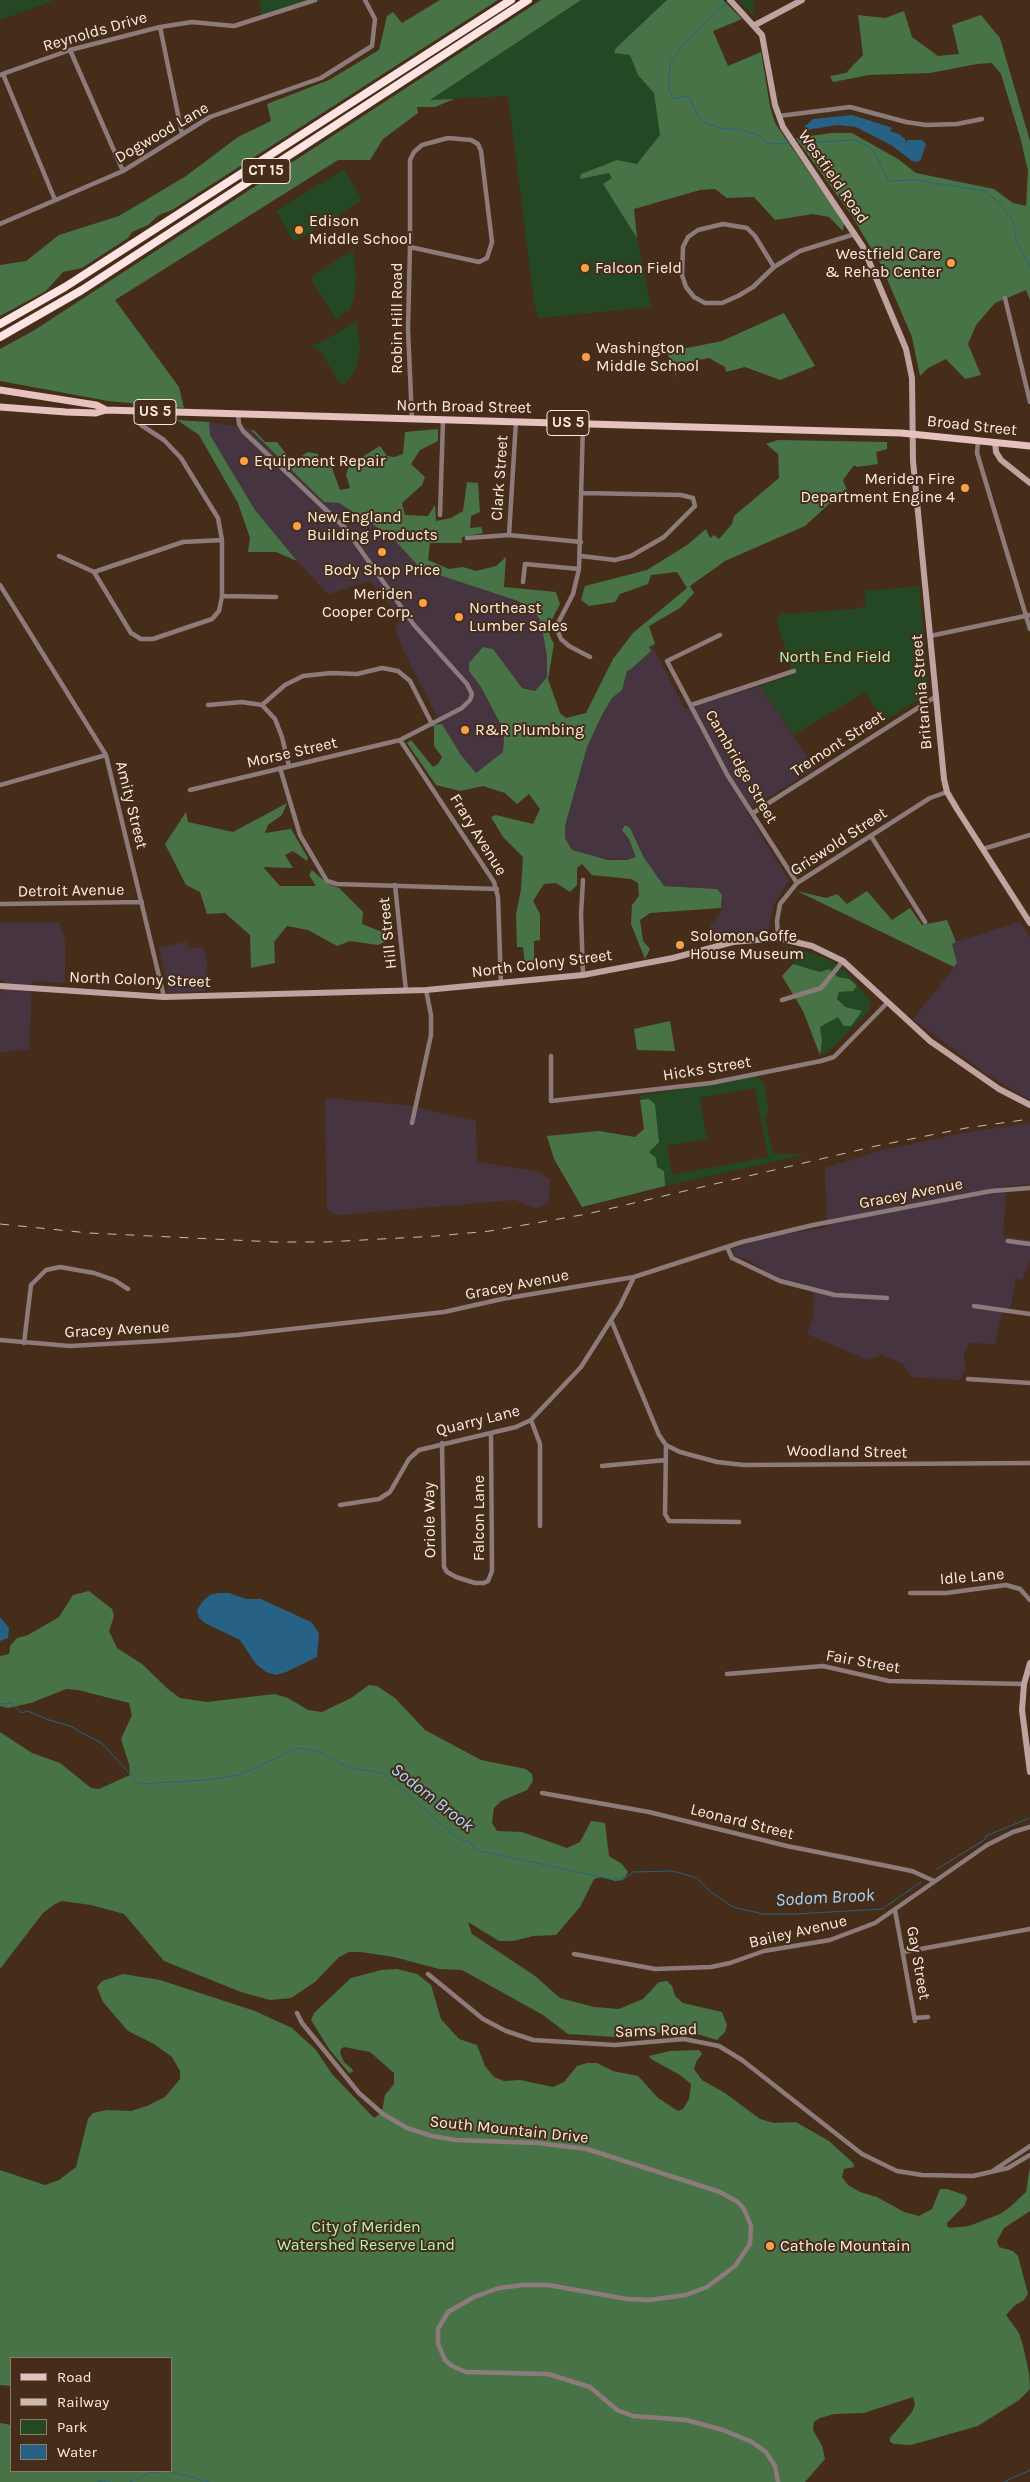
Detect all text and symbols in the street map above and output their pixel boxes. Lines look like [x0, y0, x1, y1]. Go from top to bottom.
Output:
street label: Reynolds Drive [41, 8, 149, 56]
street label: Dogwood Lane [112, 98, 212, 168]
street label: Westfield Road [794, 127, 872, 227]
road number: CT 15 [242, 158, 290, 184]
place label: Edison Middle School [309, 211, 412, 249]
marker: Edison Middle School [293, 224, 305, 236]
place label: Westfield Care & Rehab Center [825, 244, 941, 282]
marker: Westfield Care & Rehab Center [945, 257, 957, 269]
place label: Falcon Field [595, 258, 682, 278]
street label: Robin Hill Road [387, 262, 407, 374]
marker: Falcon Field [579, 262, 591, 274]
place label: Washington Middle School [596, 338, 699, 376]
marker: Washington Middle School [580, 351, 592, 363]
street label: North Broad Street [396, 396, 532, 418]
road number: US 5 [134, 400, 176, 424]
road number: US 5 [547, 410, 589, 436]
street label: Broad Street [926, 412, 1018, 440]
street label: Clark Street [487, 435, 513, 521]
place label: Equipment Repair [254, 451, 386, 471]
marker: Equipment Repair [238, 455, 250, 467]
place label: Meriden Fire Department Engine 4 [801, 469, 955, 507]
marker: Meriden Fire Department Engine 4 [959, 482, 971, 494]
place label: New England Building Products [307, 507, 438, 545]
marker: New England Building Products [291, 520, 303, 532]
marker: Body Shop Price [376, 546, 388, 558]
place label: Body Shop Price [324, 560, 440, 580]
place label: Meriden Cooper Corp. [322, 584, 413, 622]
marker: Meriden Cooper Corp. [417, 597, 429, 609]
place label: Northeast Lumber Sales [469, 598, 568, 636]
marker: Northeast Lumber Sales [453, 611, 465, 623]
street label: Britannia Street [907, 633, 937, 751]
park label: North End Field [779, 647, 891, 667]
street label: Cambridge Street [701, 707, 781, 827]
street label: Tremont Street [788, 707, 888, 781]
place label: R&R Plumbing [475, 720, 584, 740]
marker: R&R Plumbing [459, 724, 471, 736]
street label: Morse Street [245, 733, 339, 773]
street label: Amity Street [111, 759, 151, 851]
street label: Frary Avenue [445, 791, 511, 879]
street label: Griswold Street [787, 804, 891, 880]
street label: Detroit Avenue [18, 880, 124, 902]
street label: Hill Street [375, 896, 401, 970]
place label: Solomon Goffe House Museum [690, 926, 804, 964]
marker: Solomon Goffe House Museum [674, 939, 686, 951]
street label: North Colony Street [471, 946, 613, 982]
street label: North Colony Street [69, 968, 211, 992]
street label: Hicks Street [662, 1053, 752, 1085]
street label: Gracey Avenue [857, 1175, 965, 1213]
street label: Gracey Avenue [463, 1266, 571, 1304]
street label: Gracey Avenue [64, 1318, 170, 1342]
street label: Quarry Lane [434, 1401, 522, 1441]
street label: Woodland Street [786, 1441, 908, 1463]
street label: Falcon Lane [469, 1475, 489, 1561]
street label: Oriole Way [420, 1482, 440, 1558]
street label: Idle Lane [939, 1565, 1005, 1589]
street label: Fair Street [824, 1646, 902, 1678]
water label: Sodom Brook [386, 1759, 478, 1837]
street label: Leonard Street [688, 1800, 796, 1844]
water label: Sodom Brook [775, 1885, 875, 1911]
street label: Bailey Avenue [747, 1911, 849, 1953]
street label: Gay Street [902, 1925, 934, 2001]
street label: Sams Road [614, 2020, 698, 2042]
street label: South Mountain Drive [429, 2112, 589, 2148]
park label: City of Meriden Watershed Reserve Land [277, 2217, 455, 2255]
place label: Cathole Mountain [780, 2236, 910, 2256]
marker: Cathole Mountain [764, 2240, 776, 2252]
legend [10, 2357, 172, 2472]
text: Road [57, 2368, 92, 2386]
text: Railway [57, 2393, 109, 2411]
text: Park [57, 2418, 87, 2436]
text: Water [57, 2443, 97, 2461]

